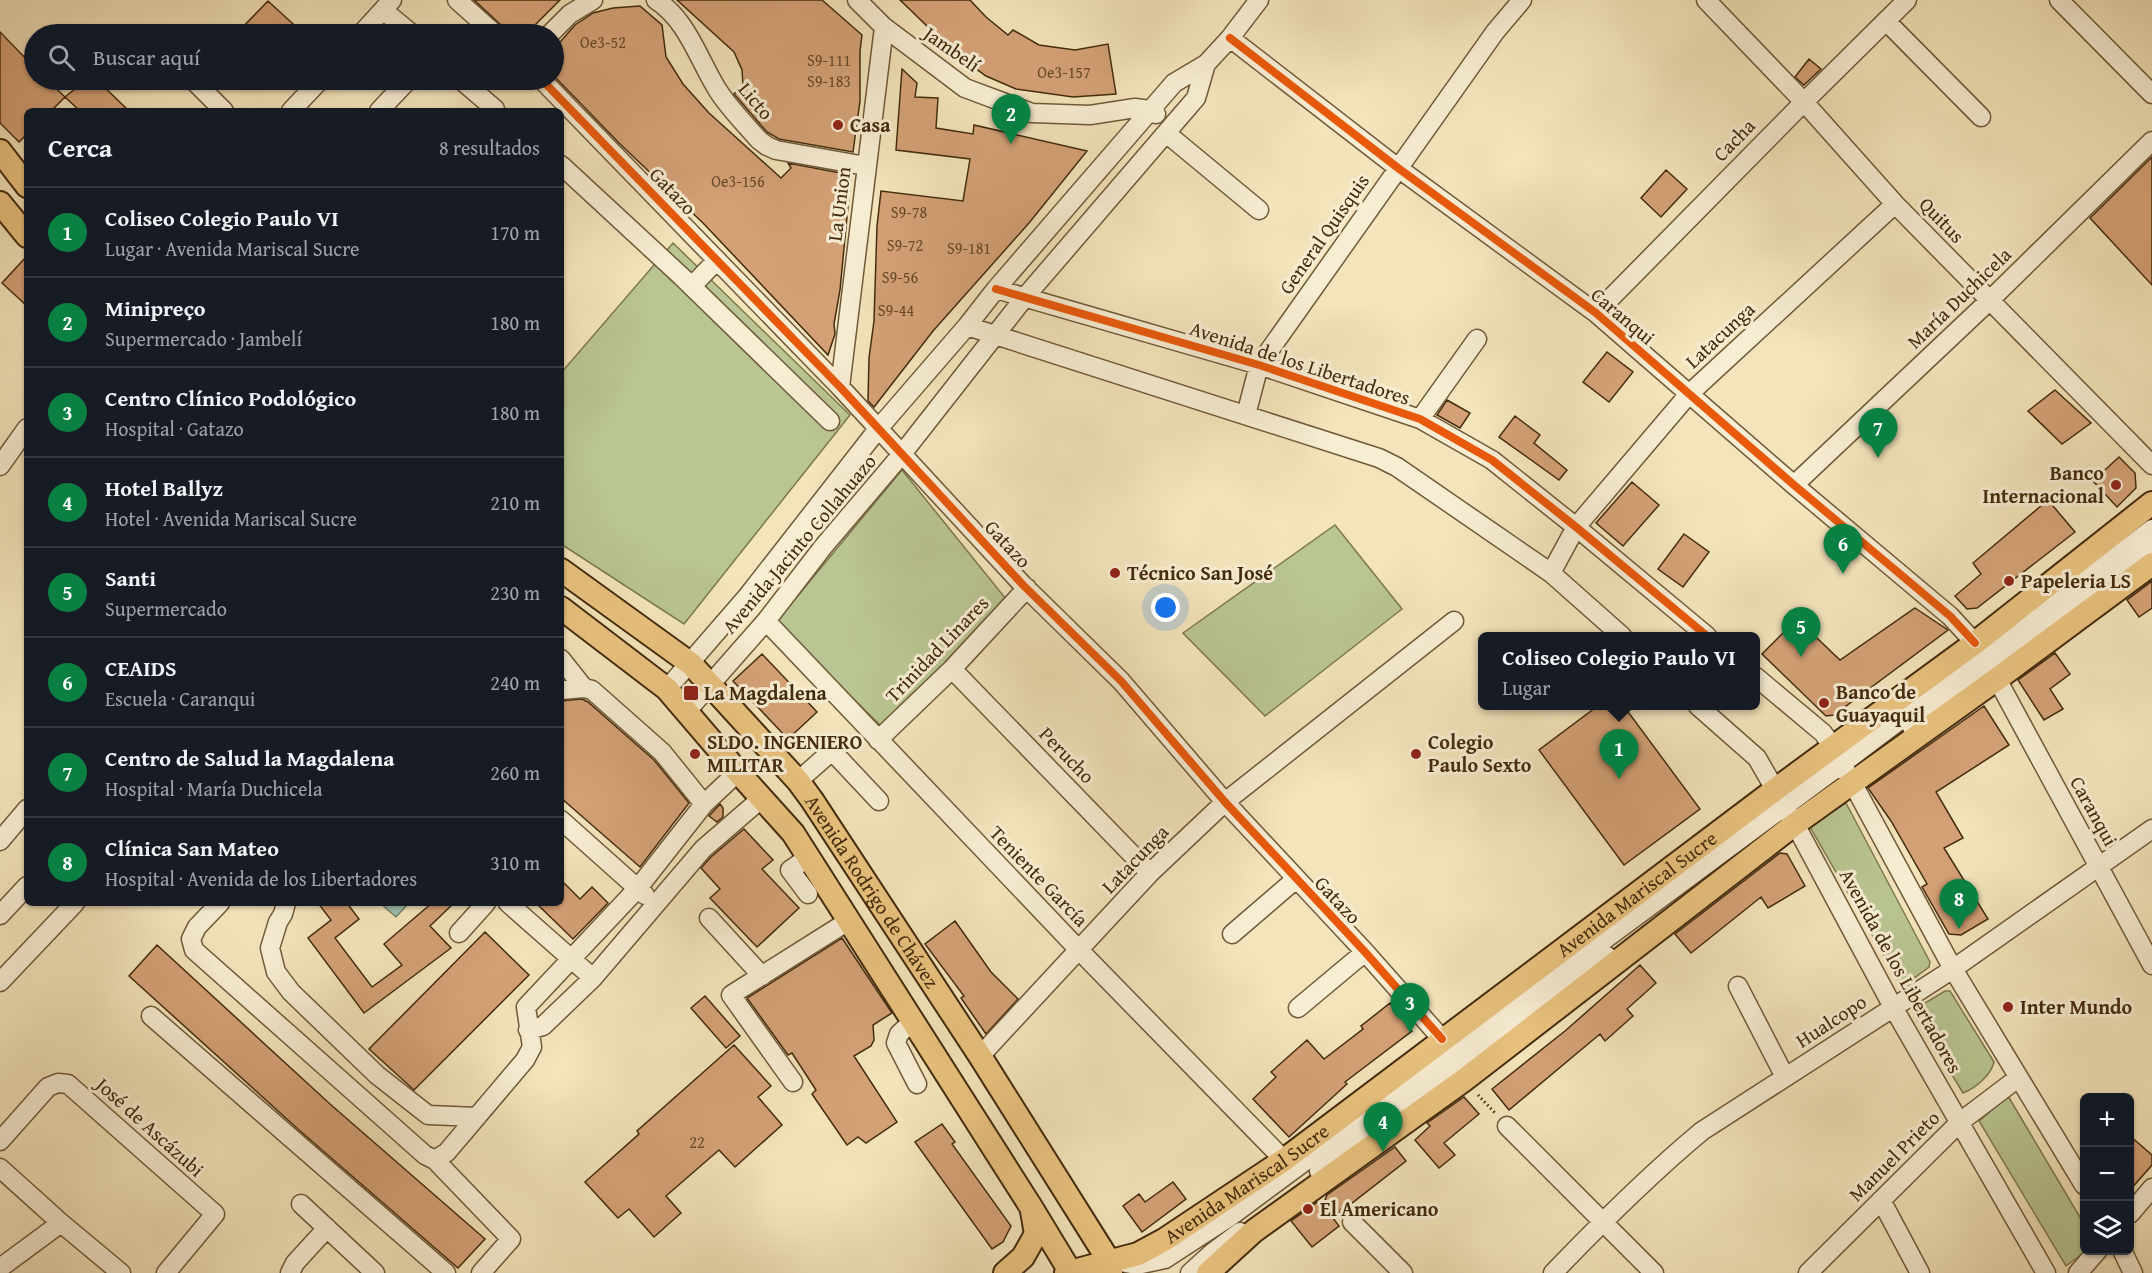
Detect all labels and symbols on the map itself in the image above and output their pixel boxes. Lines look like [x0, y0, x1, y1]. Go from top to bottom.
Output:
street label: Jambelí [916, 17, 987, 79]
house number: Oe3-52 [580, 30, 626, 54]
house number: S9-111 [807, 48, 851, 72]
house number: Oe3-157 [1037, 60, 1091, 84]
house number: S9-183 [807, 69, 851, 93]
street label: Licto [732, 75, 781, 126]
pin: 2 [992, 94, 1030, 144]
place label: Casa [850, 110, 891, 139]
street label: Cacha [1706, 111, 1762, 168]
marker: Casa [831, 118, 845, 132]
street label: Gatazo [643, 160, 703, 221]
street label: La Union [820, 165, 857, 243]
street label: General Quisquis [1271, 168, 1376, 300]
house number: Oe3-156 [711, 169, 765, 193]
street label: Quitus [1913, 190, 1972, 249]
house number: S9-78 [891, 200, 928, 224]
house number: S9-72 [887, 233, 923, 257]
house number: S9-181 [947, 236, 991, 260]
street label: María Duchicela [1900, 240, 2018, 355]
house number: S9-56 [882, 265, 919, 289]
street label: Caranqui [1585, 280, 1662, 351]
street label: Latacunga [1678, 294, 1761, 375]
house number: S9-44 [878, 298, 915, 322]
street label: Avenida de los Libertadores [1186, 313, 1414, 412]
pin: 7 [1858, 408, 1898, 458]
street label: Avenida Jacinto Collahuazo [715, 448, 883, 640]
place label: Banco Internacional [1982, 458, 2104, 510]
marker: Banco Internacional [2109, 478, 2123, 492]
street label: Gatazo [978, 513, 1038, 574]
pin: 6 [1824, 524, 1862, 574]
place label: Técnico San José [1127, 558, 1273, 587]
marker: Técnico San José [1108, 566, 1122, 580]
place label: Papeleria LS [2021, 566, 2131, 595]
marker: Papeleria LS [2002, 574, 2016, 588]
street label: Trinidad Linares [878, 589, 995, 709]
your location [1151, 593, 1180, 622]
pin: 5 [1782, 608, 1820, 657]
place label: Banco de Guayaquil [1836, 677, 1925, 729]
place label: La Magdalena [704, 678, 828, 707]
marker: La Magdalena [682, 684, 700, 702]
marker: Banco de Guayaquil [1817, 696, 1831, 710]
street label: Perucho [1033, 720, 1102, 790]
place label: SLDO. INGENIERO MILITAR [707, 727, 862, 779]
place label: Colegio Paulo Sexto [1428, 727, 1532, 779]
pin: 1 [1600, 730, 1638, 779]
marker: SLDO. INGENIERO MILITAR [688, 747, 702, 761]
marker: Colegio Paulo Sexto [1409, 747, 1423, 761]
street label: Caranqui [2063, 770, 2126, 851]
street label: Avenida Rodrigo de Chávez [798, 789, 947, 994]
street label: Latacunga [1094, 817, 1175, 900]
street label: Teniente García [983, 818, 1096, 933]
street label: Avenida Mariscal Sucre [1550, 824, 1723, 964]
street label: Avenida de los Libertadores [1833, 863, 1970, 1078]
street label: Gatazo [1308, 869, 1368, 930]
pin: 8 [1940, 880, 1978, 929]
pin: 3 [1390, 984, 1430, 1033]
street label: Hualcopo [1790, 987, 1872, 1054]
place label: Inter Mundo [2020, 992, 2133, 1021]
marker: Inter Mundo [2001, 1000, 2015, 1014]
street label: José de Ascázubi [88, 1068, 211, 1183]
pin: 4 [1364, 1102, 1402, 1152]
street label: Manuel Prieto [1841, 1103, 1946, 1208]
street label: Avenida Mariscal Sucre [1158, 1116, 1335, 1250]
house number: 22 [689, 1130, 705, 1154]
place label: El Americano [1320, 1194, 1439, 1223]
marker: El Americano [1301, 1202, 1315, 1216]

